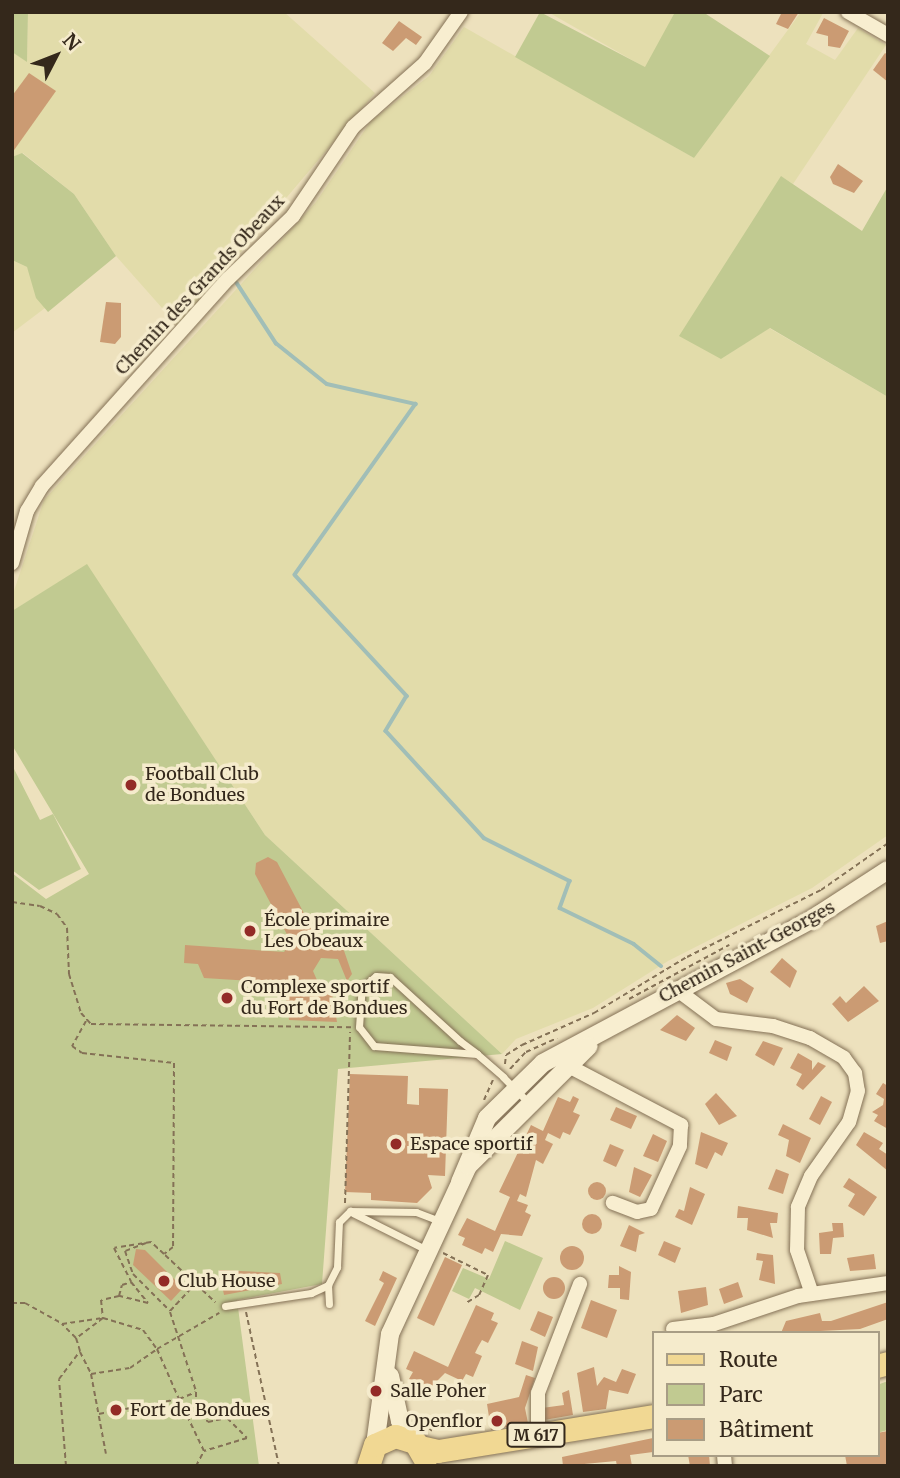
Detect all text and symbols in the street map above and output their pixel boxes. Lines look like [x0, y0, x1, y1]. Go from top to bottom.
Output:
north arrow [21, 21, 91, 91]
text: N [58, 28, 86, 56]
street label: Chemin des Grands Obeaux [111, 191, 289, 379]
place label: Football Club de Bondues [145, 764, 259, 806]
marker: Football Club de Bondues [123, 777, 139, 793]
street label: Chemin Saint-Georges [655, 896, 839, 1008]
place label: École primaire Les Obeaux [264, 910, 389, 953]
marker: École primaire Les Obeaux [242, 923, 258, 939]
place label: Complexe sportif du Fort de Bondues [241, 977, 408, 1020]
marker: Complexe sportif du Fort de Bondues [219, 990, 235, 1006]
place label: Espace sportif [410, 1133, 532, 1155]
marker: Espace sportif [388, 1136, 404, 1152]
place label: Club House [178, 1270, 275, 1292]
marker: Club House [156, 1273, 172, 1289]
legend [652, 1331, 879, 1457]
text: Route [719, 1346, 777, 1373]
place label: Salle Poher [390, 1380, 486, 1402]
text: Parc [719, 1381, 763, 1408]
marker: Salle Poher [368, 1383, 384, 1399]
place label: Fort de Bondues [130, 1399, 270, 1421]
marker: Fort de Bondues [108, 1402, 124, 1418]
place label: Openflor [406, 1410, 483, 1432]
marker: Openflor [489, 1413, 505, 1429]
text: Bâtiment [719, 1416, 813, 1443]
road number: M 617 [506, 1422, 566, 1448]

